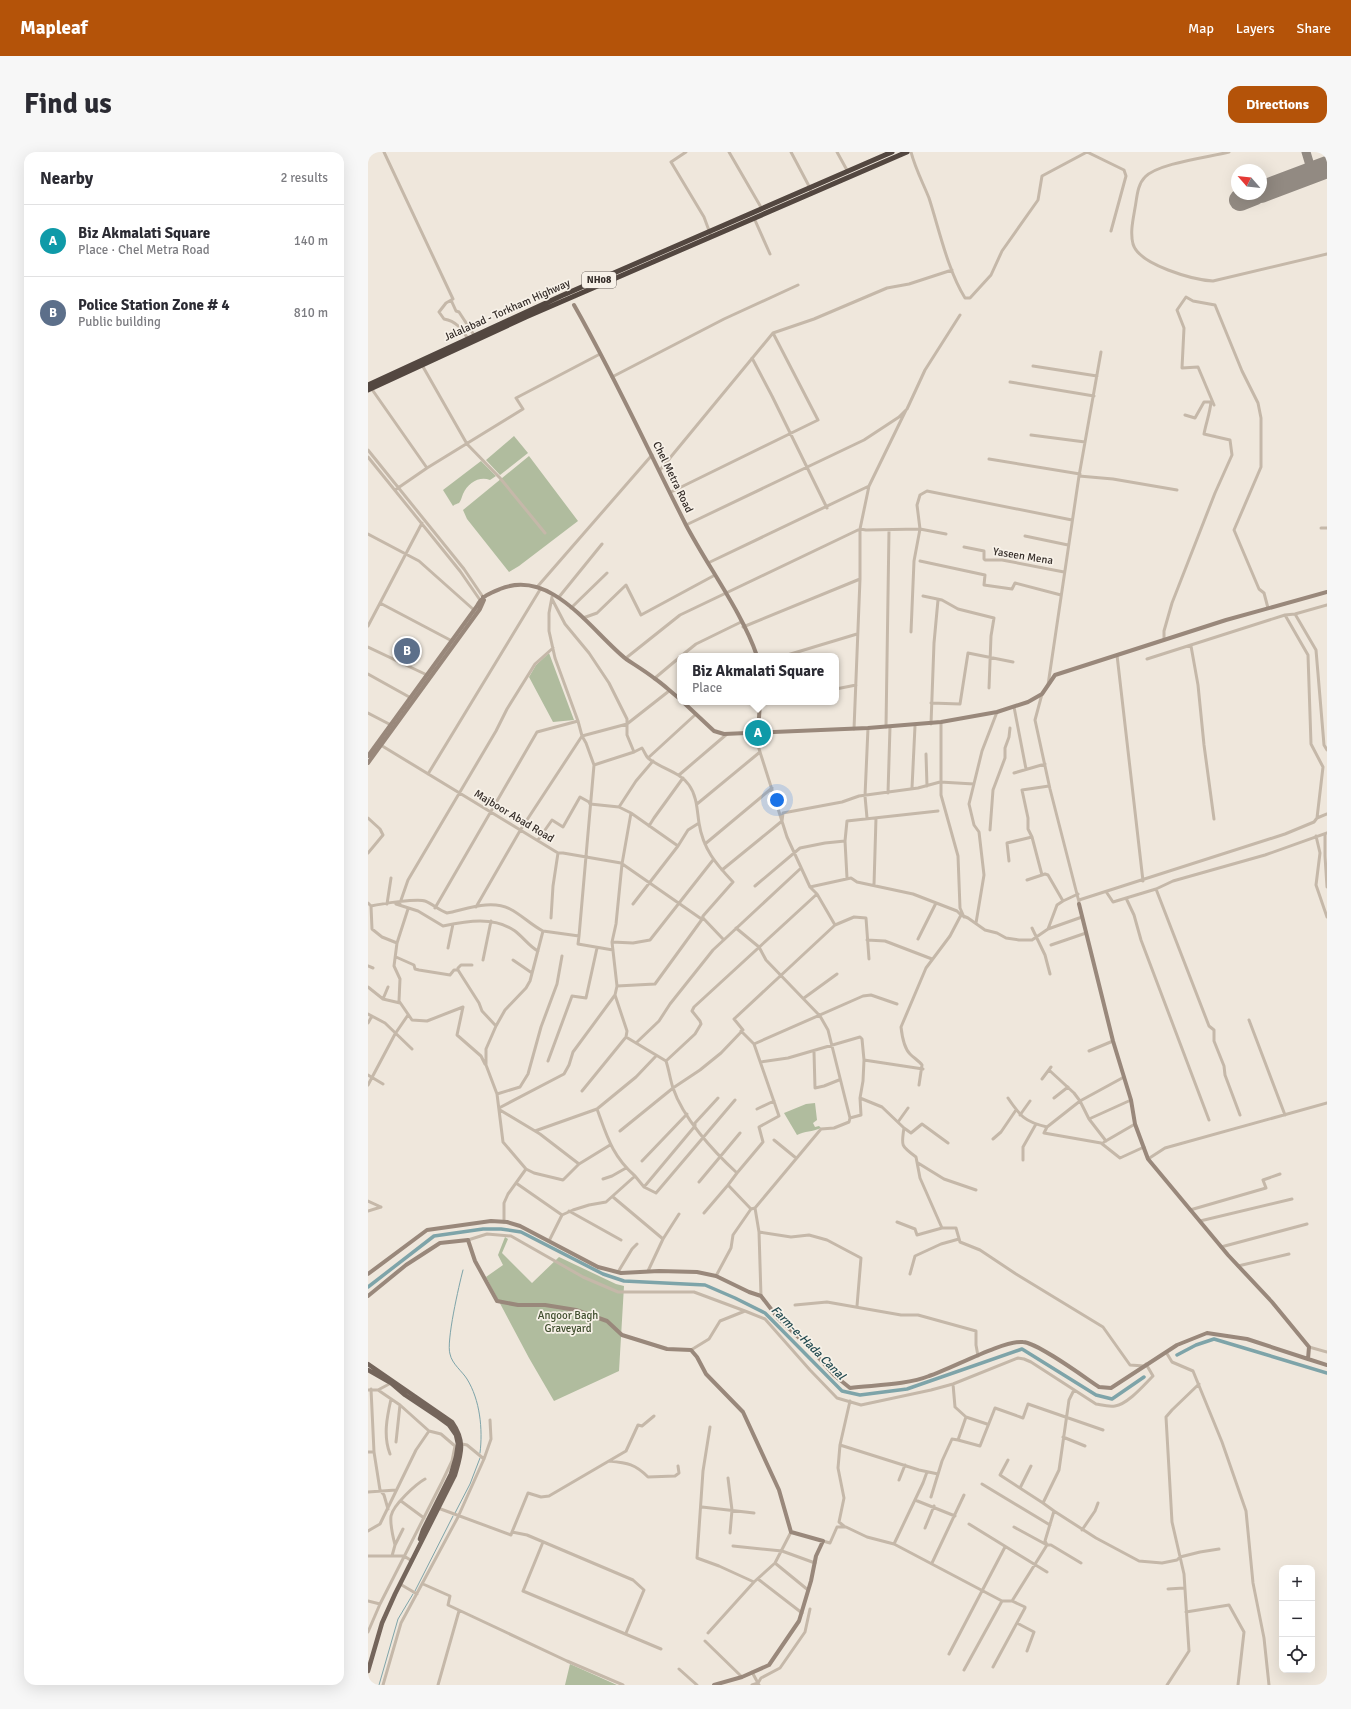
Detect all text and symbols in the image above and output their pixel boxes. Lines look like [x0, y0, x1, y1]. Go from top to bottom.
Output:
text: Mapleaf [20, 16, 88, 40]
text: Map [1188, 20, 1214, 37]
text: Layers [1236, 20, 1275, 37]
text: Share [1297, 20, 1331, 37]
button: Directions [1228, 86, 1327, 123]
text: Find us [24, 87, 112, 121]
north arrow [1231, 164, 1267, 200]
text: Nearby [40, 168, 93, 189]
text: 2 results [280, 170, 328, 186]
text: Biz Akmalati Square [78, 224, 210, 242]
text: A [49, 233, 57, 249]
text: 140 m [294, 233, 328, 249]
text: Place · Chel Metra Road [78, 242, 210, 258]
road number: NH08 [582, 272, 616, 288]
street label: Jalalabad - Torkham Highway [442, 276, 573, 344]
text: Police Station Zone # 4 [78, 296, 230, 314]
text: B [49, 305, 57, 321]
text: 810 m [294, 305, 328, 321]
text: Public building [78, 314, 161, 330]
street label: Chel Metra Road [650, 439, 696, 515]
street label: Yaseen Mena [992, 545, 1054, 567]
pin: B [394, 636, 420, 666]
popup [677, 653, 839, 705]
text: Biz Akmalati Square [692, 662, 824, 680]
text: Place [692, 680, 722, 696]
pin: A [745, 718, 771, 748]
street label: Majboor Abad Road [472, 787, 557, 845]
your location [767, 790, 787, 810]
water label: Farm-e-Hada Canal [768, 1303, 849, 1384]
park label: Angoor Bagh Graveyard [538, 1309, 598, 1335]
map controls [1279, 1565, 1315, 1673]
button: + [1279, 1565, 1315, 1601]
button: − [1279, 1601, 1315, 1637]
button: locate [1279, 1637, 1315, 1673]

